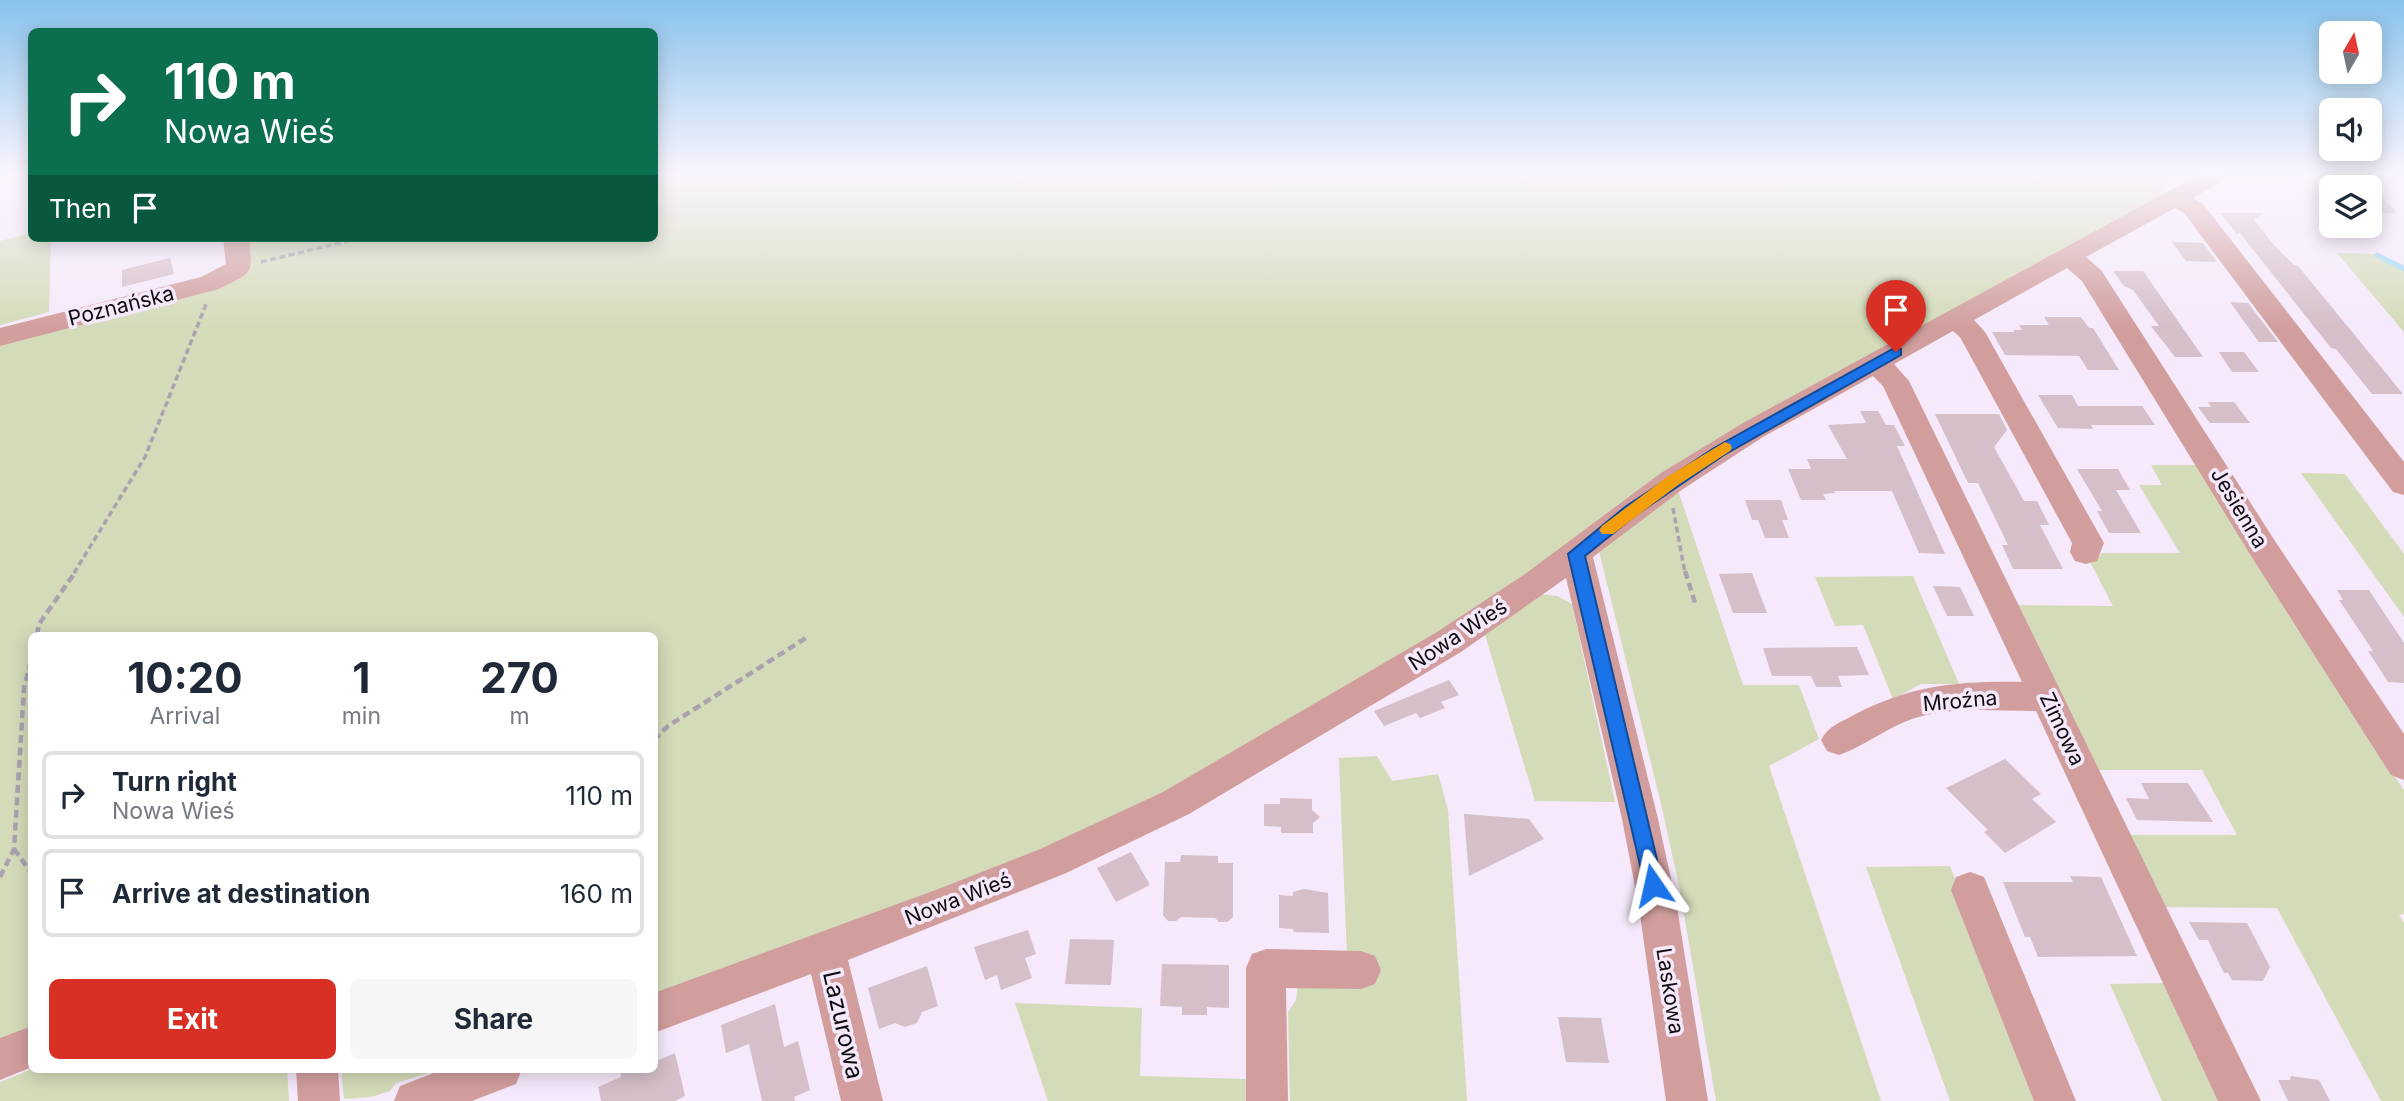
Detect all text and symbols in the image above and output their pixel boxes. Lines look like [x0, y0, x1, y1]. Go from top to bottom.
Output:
north arrow [2319, 21, 2382, 84]
map controls [2319, 21, 2382, 238]
text: 110 m [164, 52, 296, 111]
icon: right [49, 56, 140, 147]
button: sound [2319, 98, 2382, 161]
text: Nowa Wieś [164, 112, 335, 151]
button: layers [2319, 175, 2382, 238]
icon: arrive [126, 189, 164, 227]
text: Then [49, 193, 112, 224]
street label: Poznańska [65, 280, 176, 331]
pin [1866, 280, 1926, 352]
icon: arrive [1877, 291, 1915, 329]
street label: Jesienna [2206, 463, 2273, 552]
street label: Nowa Wieś [1404, 594, 1512, 676]
text: 10:20 [127, 652, 242, 703]
text: 1 [352, 652, 370, 703]
text: 270 [480, 652, 559, 703]
street label: Mroźna [1922, 685, 1998, 716]
street label: Zimowa [2035, 688, 2090, 769]
text: Arrival [149, 702, 220, 730]
text: min [342, 702, 381, 730]
text: m [509, 702, 530, 730]
text: Turn right [112, 766, 237, 797]
icon: right [53, 776, 91, 814]
text: 110 m [565, 780, 633, 811]
text: Nowa Wieś [112, 797, 235, 825]
position arrow [1616, 848, 1690, 922]
street label: Nowa Wieś [901, 867, 1015, 930]
icon: arrive [53, 874, 91, 912]
text: Arrive at destination [112, 878, 371, 909]
text: 160 m [560, 878, 633, 909]
street label: Laskowa [1651, 946, 1690, 1036]
street label: Lazurowa [817, 968, 870, 1082]
button: Exit [49, 979, 336, 1059]
button: Share [350, 979, 637, 1059]

